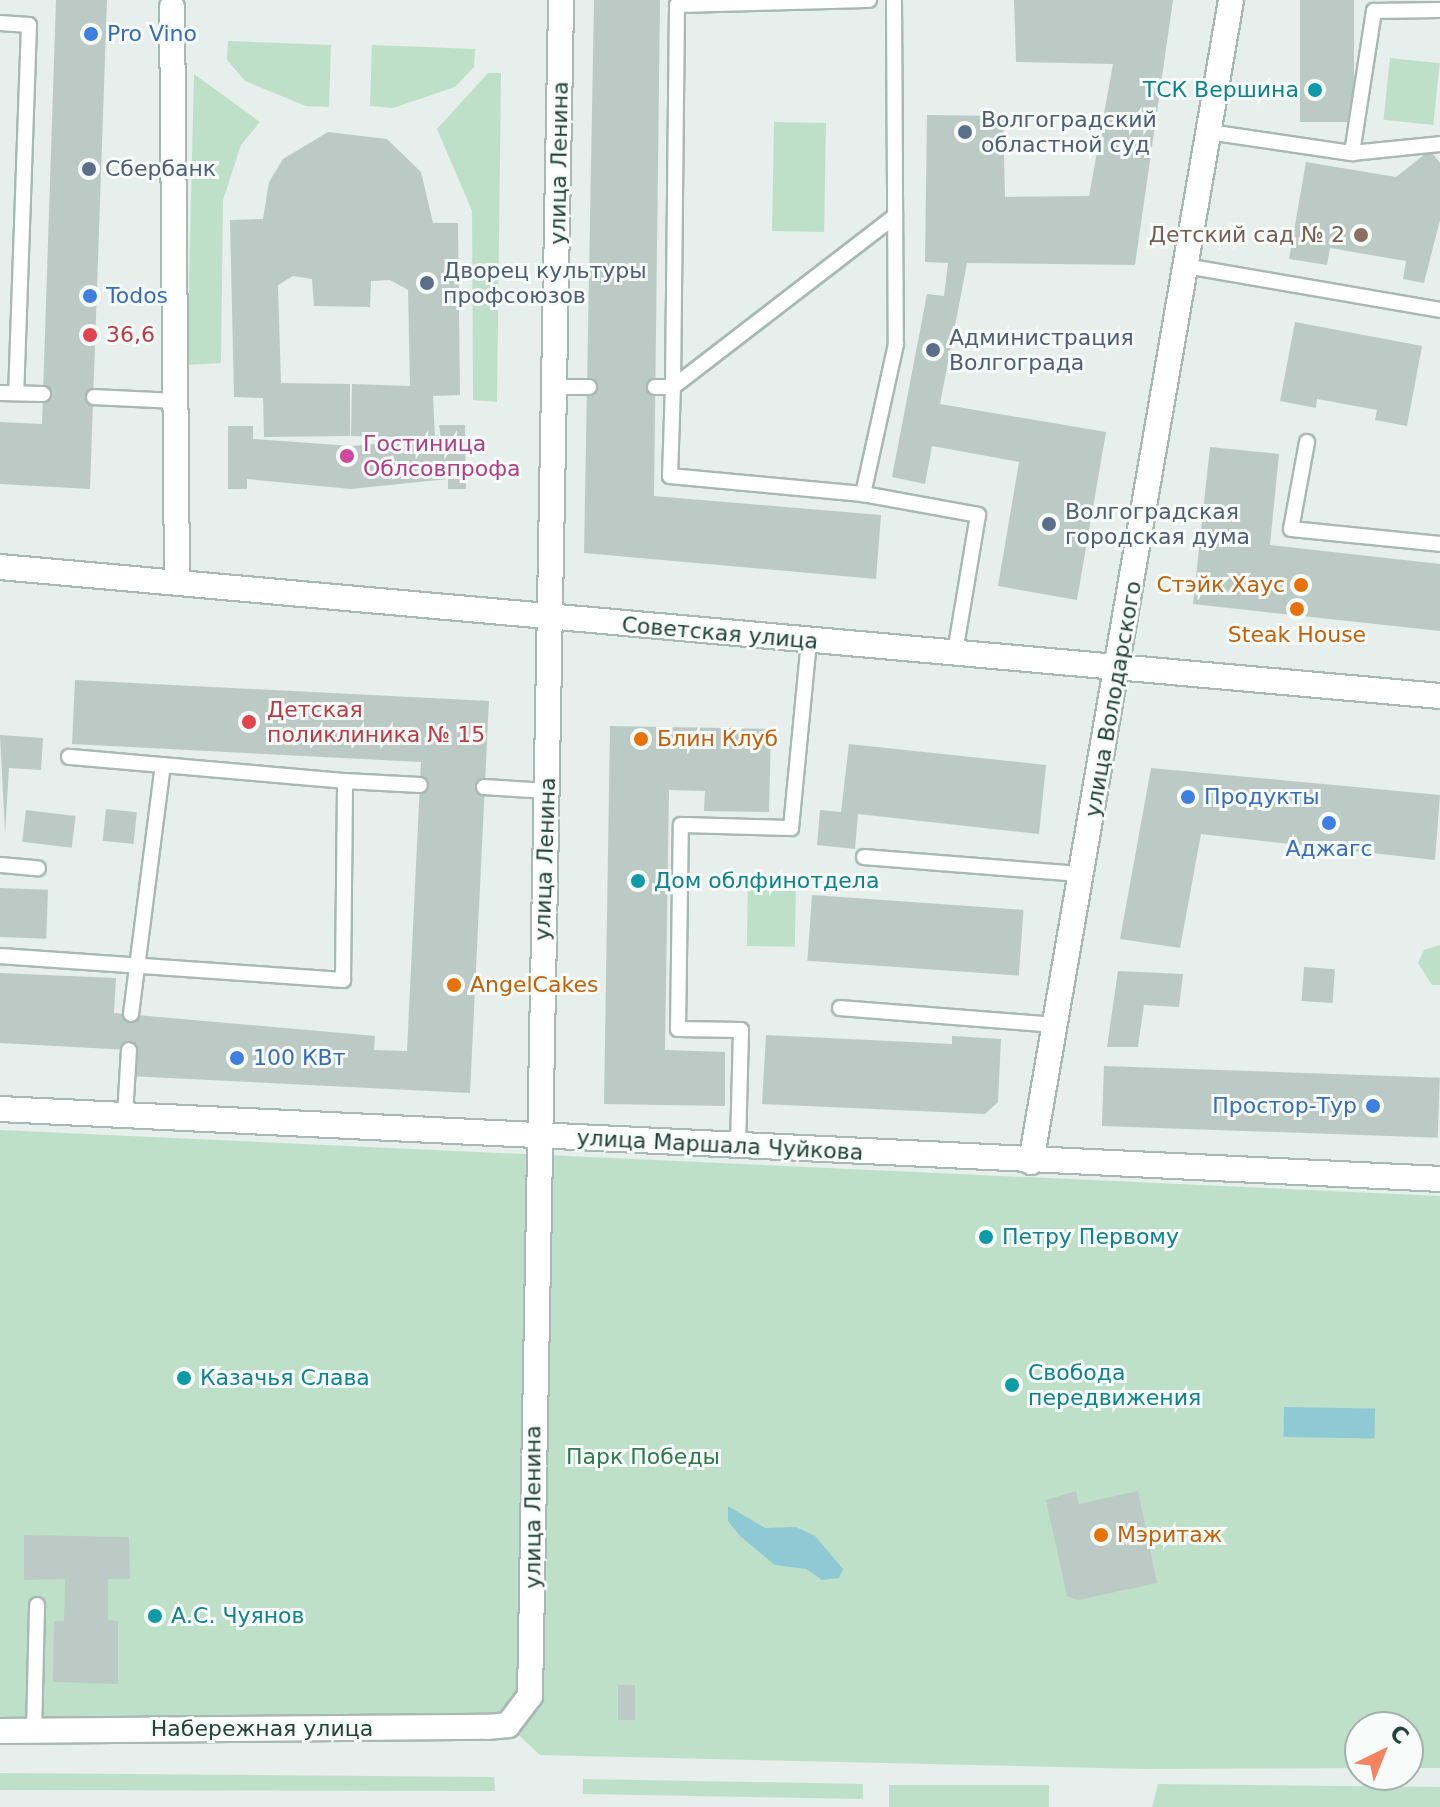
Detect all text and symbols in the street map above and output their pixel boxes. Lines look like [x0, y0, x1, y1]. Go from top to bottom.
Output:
place label: Pro Vino [107, 21, 197, 47]
marker: Pro Vino [82, 25, 100, 43]
place label: ТСК Вершина [1143, 77, 1299, 103]
street label: улица Ленина [544, 81, 574, 245]
marker: ТСК Вершина [1306, 81, 1324, 99]
place label: Волгоградский областной суд [981, 106, 1157, 158]
marker: Волгоградский областной суд [956, 123, 974, 141]
place label: Сбербанк [105, 156, 216, 182]
marker: Сбербанк [80, 160, 98, 178]
place label: Детский сад № 2 [1149, 222, 1345, 248]
marker: Детский сад № 2 [1352, 226, 1370, 244]
place label: Дворец культуры профсоюзов [443, 257, 647, 308]
marker: Дворец культуры профсоюзов [418, 274, 436, 292]
place label: Todos [106, 283, 168, 309]
marker: Todos [81, 287, 99, 305]
place label: 36,6 [106, 322, 155, 348]
place label: Администрация Волгограда [949, 324, 1134, 376]
marker: 36,6 [81, 326, 99, 344]
marker: Администрация Волгограда [924, 341, 942, 359]
place label: Гостиница Облсовпрофа [363, 430, 521, 482]
marker: Гостиница Облсовпрофа [338, 447, 356, 465]
place label: Волгоградская городская дума [1065, 498, 1250, 550]
marker: Волгоградская городская дума [1040, 515, 1058, 533]
place label: Стэйк Хаус [1157, 572, 1285, 598]
marker: Стэйк Хаус [1292, 576, 1310, 594]
street label: улица Володарского [1079, 579, 1147, 819]
marker: Steak House [1288, 600, 1306, 618]
street label: Советская улица [621, 611, 819, 655]
place label: Steak House [1228, 622, 1366, 648]
place label: Детская поликлиника № 15 [267, 696, 485, 748]
marker: Детская поликлиника № 15 [238, 711, 260, 733]
place label: Блин Клуб [657, 726, 778, 752]
marker: Блин Клуб [632, 730, 650, 748]
street label: улица Ленина [529, 777, 561, 941]
place label: Продукты [1204, 784, 1320, 810]
marker: Продукты [1179, 788, 1197, 806]
marker: Аджагс [1320, 814, 1338, 832]
place label: Аджагс [1285, 836, 1373, 862]
place label: Дом облфинотдела [654, 868, 879, 894]
marker: Дом облфинотдела [629, 872, 647, 890]
place label: AngelCakes [470, 972, 598, 998]
marker: AngelCakes [445, 976, 463, 994]
place label: 100 КВт [253, 1045, 346, 1071]
marker: 100 КВт [228, 1049, 246, 1067]
place label: Простор-Тур [1212, 1093, 1357, 1119]
marker: Простор-Тур [1364, 1097, 1382, 1115]
street label: улица Маршала Чуйкова [576, 1124, 864, 1166]
place label: Петру Первому [1002, 1224, 1179, 1250]
marker: Петру Первому [977, 1228, 995, 1246]
place label: Свобода передвижения [1028, 1359, 1201, 1410]
place label: Казачья Слава [200, 1365, 370, 1391]
marker: Казачья Слава [175, 1369, 193, 1387]
marker: Свобода передвижения [1003, 1376, 1021, 1394]
street label: улица Ленина [520, 1425, 546, 1589]
park label: Парк Победы [566, 1444, 720, 1470]
place label: Мэритаж [1117, 1522, 1222, 1548]
marker: Мэритаж [1092, 1526, 1110, 1544]
place label: А.С. Чуянов [171, 1603, 305, 1629]
marker: А.С. Чуянов [146, 1607, 164, 1625]
north arrow [1344, 1711, 1424, 1791]
street label: Набережная улица [151, 1716, 373, 1742]
text: С [1385, 1720, 1414, 1749]

